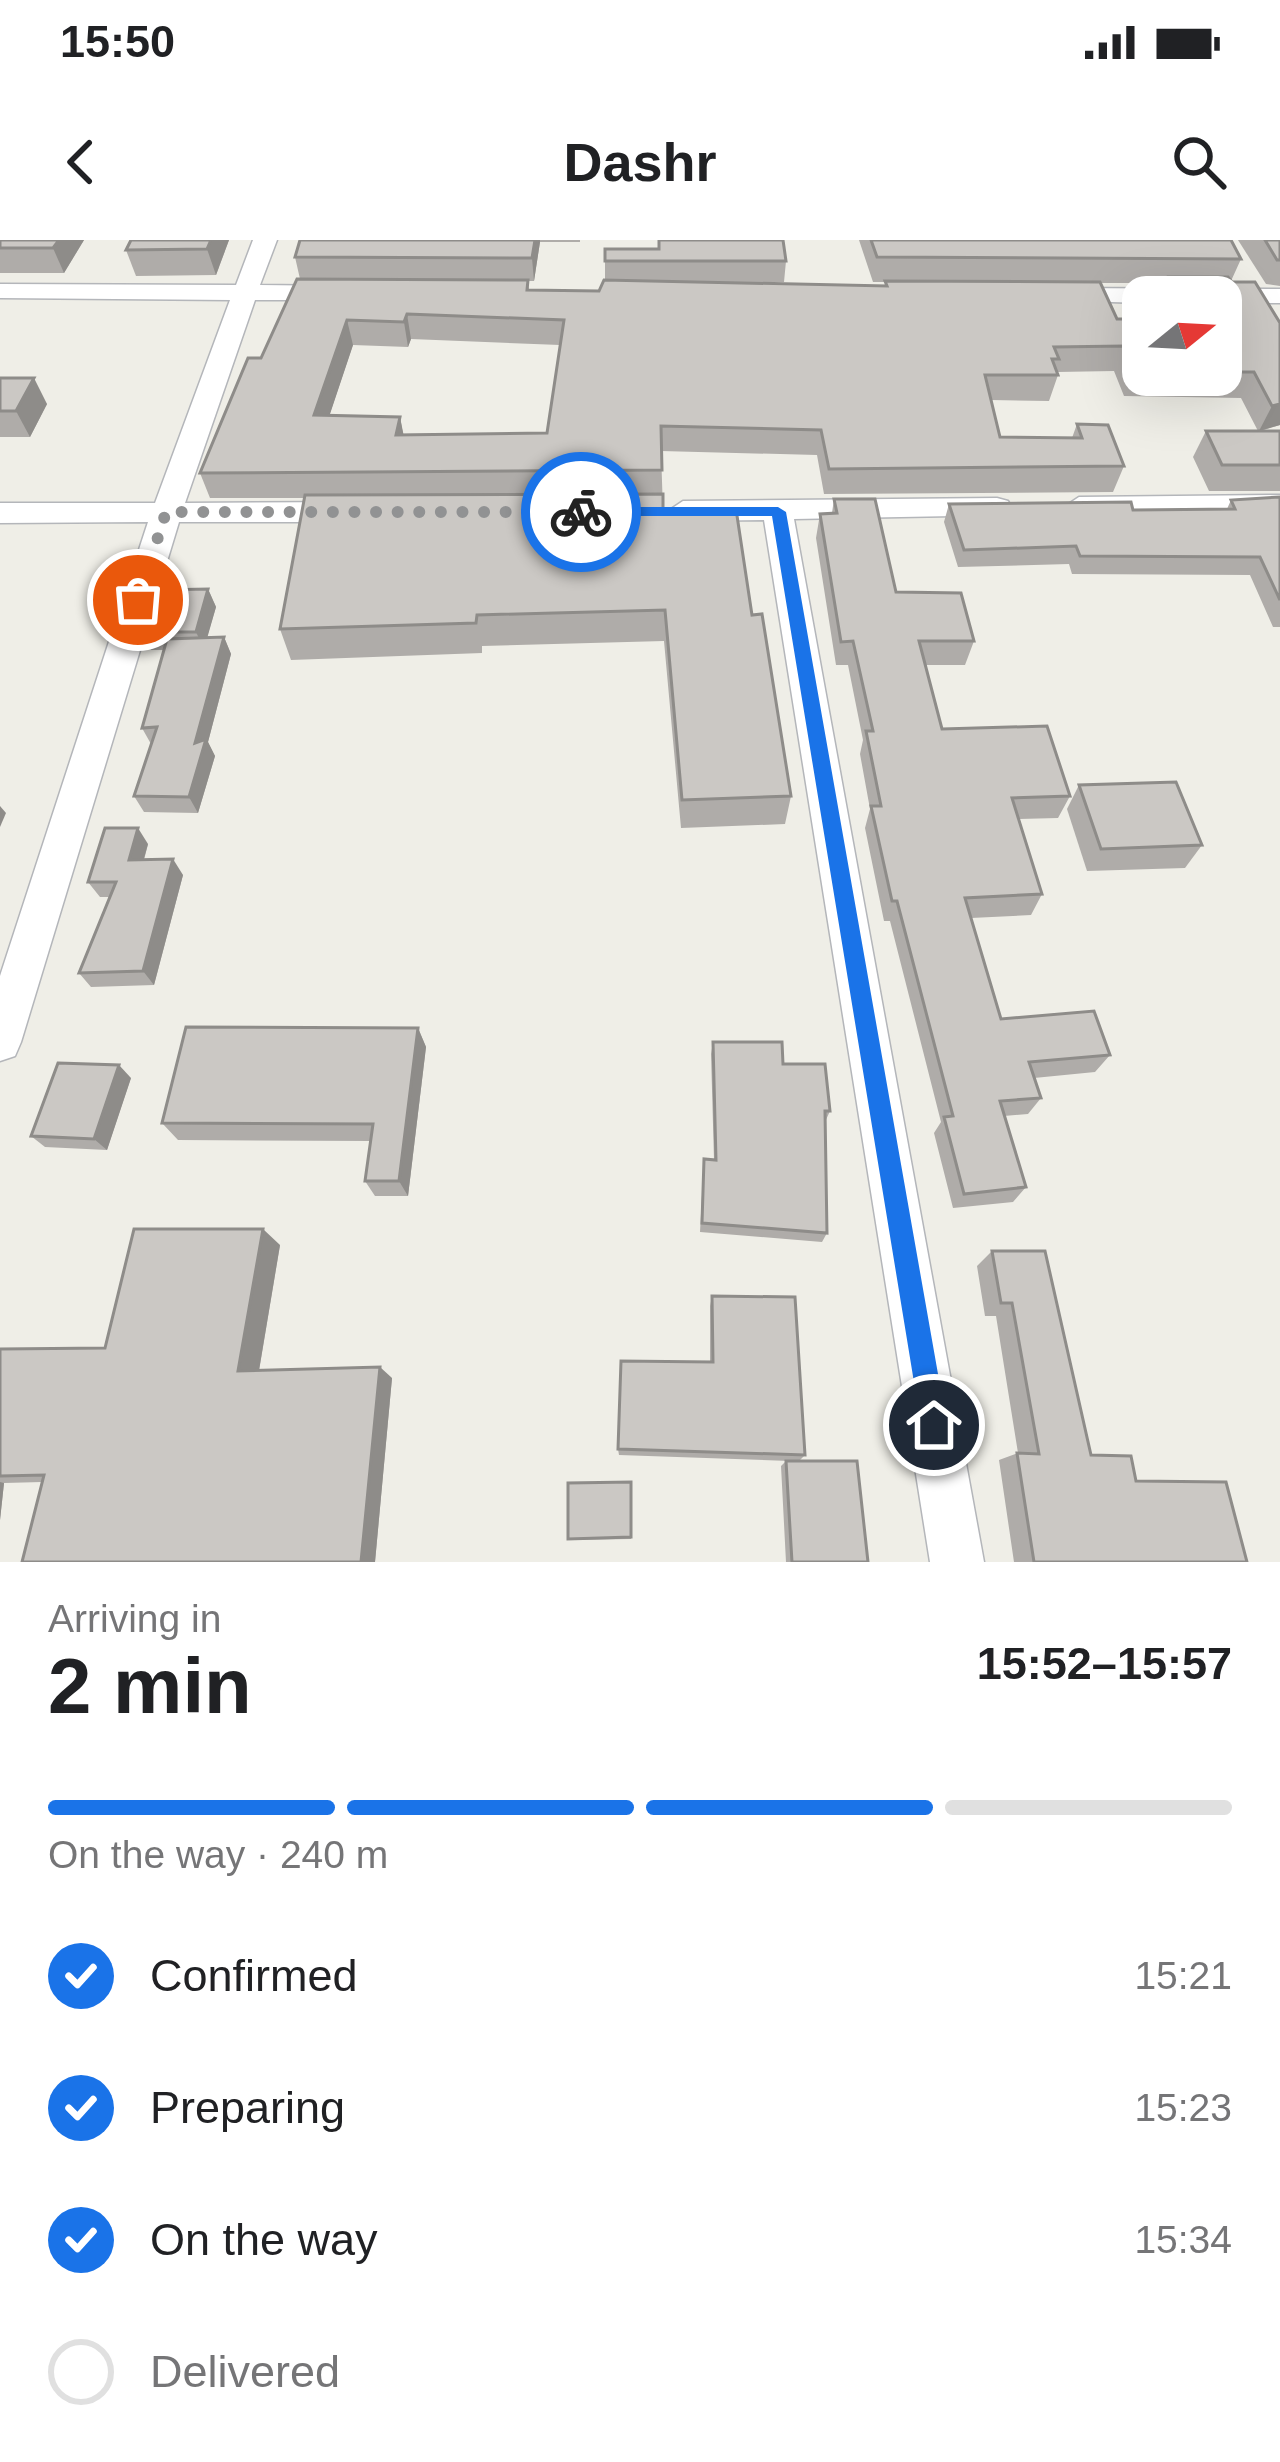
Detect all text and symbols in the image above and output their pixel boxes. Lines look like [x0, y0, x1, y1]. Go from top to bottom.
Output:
text: 15:50 [60, 16, 175, 67]
icon: back [48, 129, 114, 195]
icon: search [1166, 129, 1232, 195]
text: Dashr [563, 132, 717, 192]
north arrow [1122, 276, 1242, 396]
map controls [1122, 276, 1242, 396]
courier [521, 452, 641, 572]
icon: bike [548, 479, 614, 545]
pin [87, 549, 189, 651]
icon: bag [105, 567, 171, 633]
pin [883, 1374, 985, 1476]
icon: home [901, 1392, 967, 1458]
text: Arriving in [48, 1597, 221, 1640]
text: 15:52–15:57 [977, 1638, 1232, 1689]
text: 2 min [48, 1642, 252, 1730]
text: On the way · 240 m [48, 1833, 388, 1876]
icon: check [48, 1943, 114, 2009]
text: Confirmed [150, 1950, 358, 2001]
text: 15:21 [1134, 1954, 1232, 1997]
icon: check [48, 2075, 114, 2141]
text: Preparing [150, 2082, 345, 2133]
text: 15:23 [1134, 2086, 1232, 2129]
icon: check [48, 2207, 114, 2273]
text: On the way [150, 2214, 378, 2265]
text: 15:34 [1134, 2218, 1232, 2261]
text: Delivered [150, 2346, 340, 2397]

